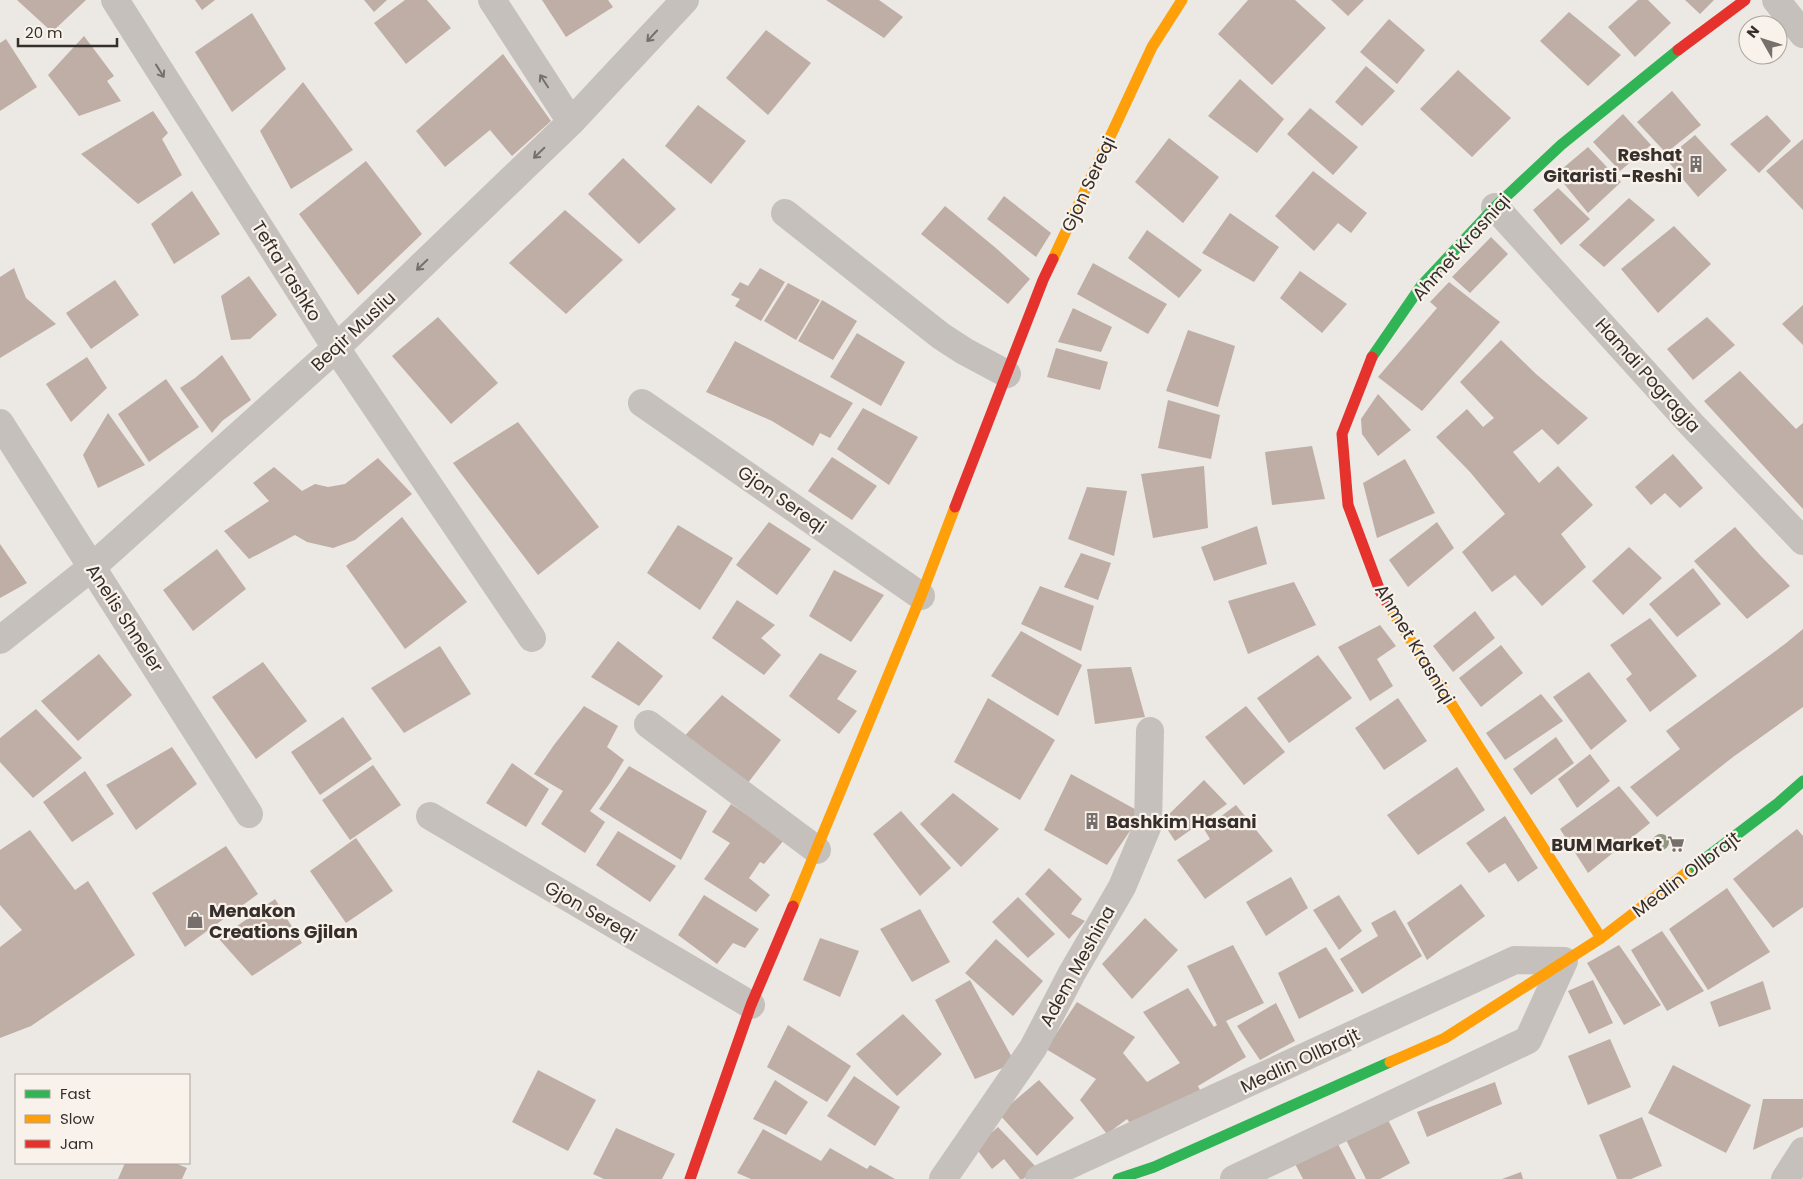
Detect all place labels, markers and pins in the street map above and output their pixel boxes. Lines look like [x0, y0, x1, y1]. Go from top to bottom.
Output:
place label: Reshat Gitaristi -Reshi [1543, 142, 1682, 188]
building icon: Reshat Gitaristi -Reshi [1686, 154, 1706, 174]
place label: Bashkim Hasani [1106, 809, 1257, 834]
building icon: Bashkim Hasani [1082, 811, 1102, 831]
place label: BUM Market [1551, 832, 1662, 857]
supermarket icon: BUM Market [1666, 834, 1686, 854]
place label: Menakon Creations Gjilan [209, 898, 358, 944]
shop icon: Menakon Creations Gjilan [185, 910, 205, 930]

